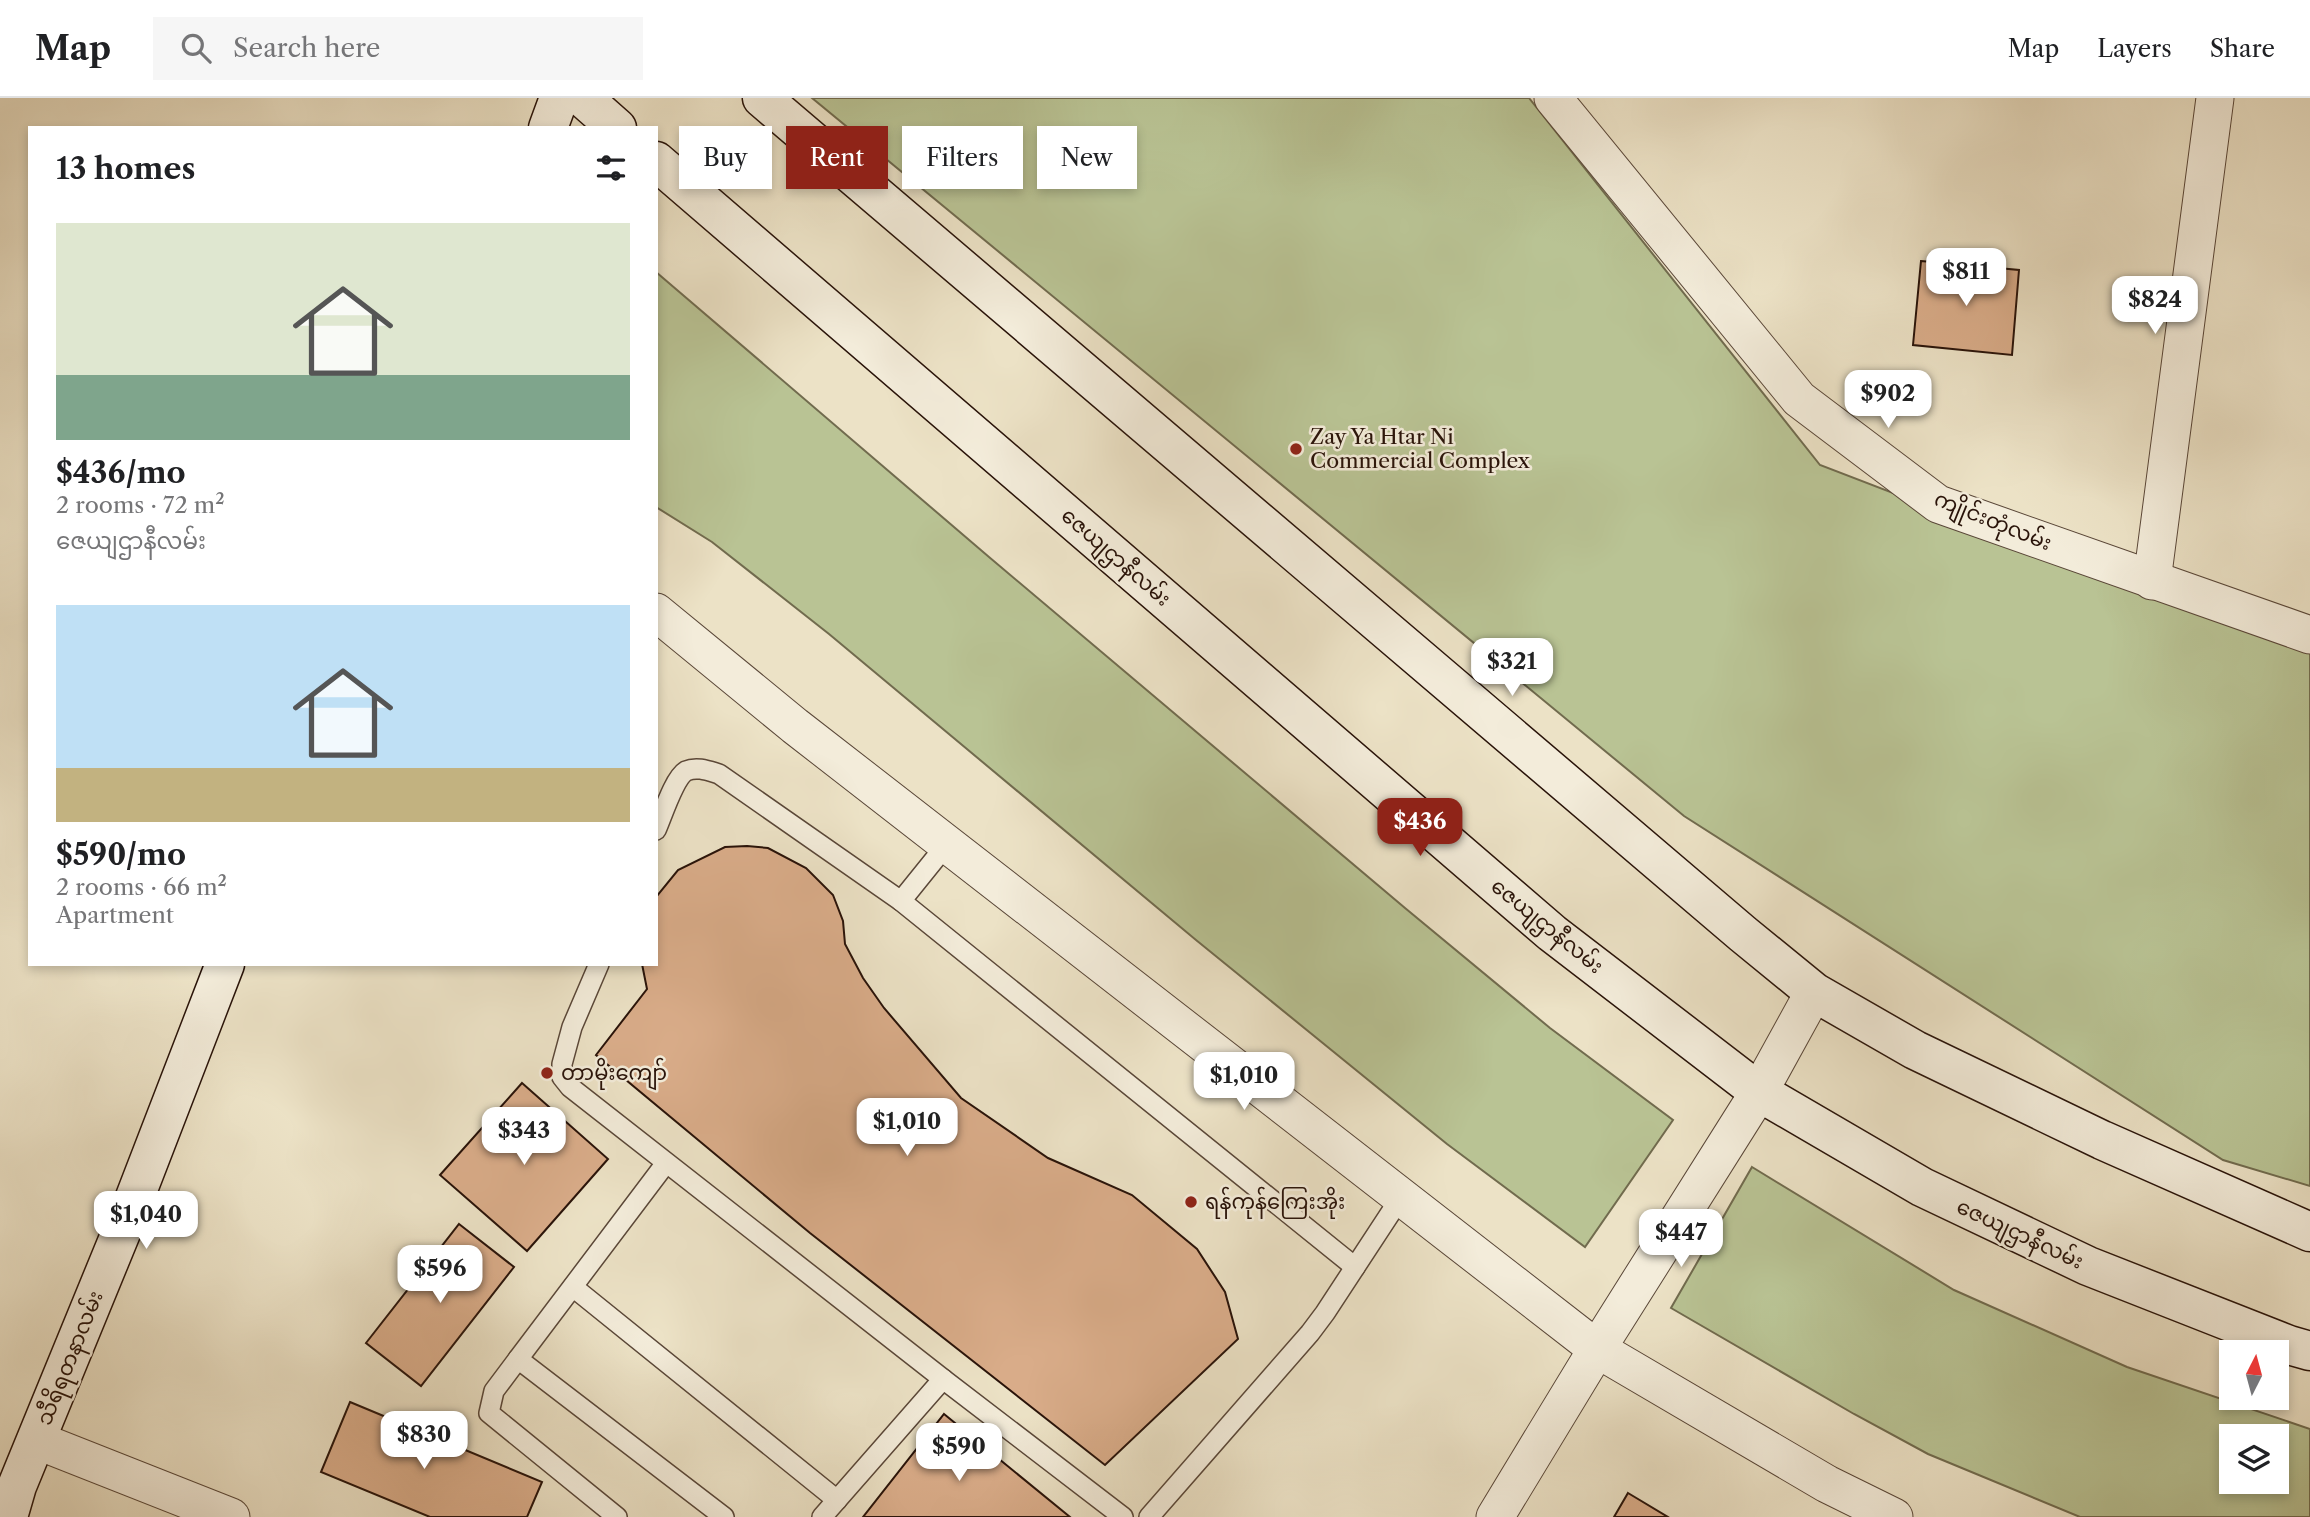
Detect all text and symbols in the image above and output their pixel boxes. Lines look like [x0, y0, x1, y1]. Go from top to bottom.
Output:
search box [153, 17, 643, 80]
text: Map [35, 28, 111, 69]
icon: search [177, 29, 215, 67]
text: Search here [233, 32, 380, 64]
text: Map [2008, 34, 2059, 63]
text: Layers [2097, 34, 2172, 63]
text: Share [2210, 34, 2275, 63]
chip: Buy [679, 126, 772, 189]
chip: Rent [786, 126, 888, 189]
chip: Filters [902, 126, 1023, 189]
chip: New [1037, 126, 1137, 189]
icon: filters [592, 149, 630, 187]
text: 13 homes [56, 150, 195, 187]
pin: $811 [1925, 248, 2007, 308]
text: $811 [1942, 257, 1990, 285]
icon: home [280, 268, 406, 394]
pin: $824 [2114, 276, 2196, 336]
text: $824 [2128, 285, 2182, 313]
pin: $902 [1847, 370, 1929, 430]
text: $902 [1861, 379, 1915, 407]
place label: Zay Ya Htar Ni Commercial Complex [1310, 424, 1531, 473]
marker: Zay Ya Htar Ni Commercial Complex [1288, 441, 1304, 457]
text: $436/mo [56, 454, 186, 491]
street label: ကျိုင်းတုံလမ်း [1929, 483, 2057, 561]
text: 2 rooms · 72 m² [56, 491, 225, 519]
street label: ဇေယျဌာနီလမ်း [1053, 500, 1178, 615]
text: ဇေယျဌာနီလမ်း [56, 527, 206, 555]
pin: $321 [1471, 638, 1553, 698]
text: $321 [1487, 647, 1537, 675]
icon: home [280, 650, 406, 776]
pin: $436 [1379, 798, 1461, 858]
text: $436 [1393, 807, 1447, 835]
text: $590/mo [56, 836, 186, 873]
street label: ဇေယျဌာနီလမ်း [1482, 871, 1610, 983]
text: 2 rooms · 66 m² [56, 873, 227, 901]
text: Apartment [56, 901, 174, 929]
pin: $1,010 [1187, 1052, 1301, 1112]
place label: တာမိုးကျော် [561, 1057, 667, 1091]
text: $1,010 [1210, 1061, 1278, 1089]
marker: တာမိုးကျော် [539, 1065, 555, 1081]
pin: $1,010 [850, 1098, 964, 1158]
text: $1,010 [873, 1107, 941, 1135]
pin: $343 [483, 1108, 565, 1167]
text: $343 [498, 1116, 550, 1144]
place label: ရန်ကုန်ကြေးအိုး [1205, 1186, 1345, 1219]
street label: ဇေယျဌာနီလမ်း [1950, 1191, 2089, 1279]
pin: $1,040 [89, 1192, 203, 1251]
marker: ရန်ကုန်ကြေးအိုး [1183, 1194, 1199, 1210]
text: $1,040 [110, 1200, 182, 1228]
pin: $447 [1640, 1210, 1722, 1269]
text: $447 [1655, 1218, 1707, 1246]
pin: $596 [399, 1246, 481, 1305]
text: $596 [413, 1254, 467, 1282]
street label: သီရိရတနာလမ်း [28, 1286, 113, 1431]
north arrow [2219, 1340, 2289, 1410]
map controls [2219, 1340, 2289, 1494]
pin: $830 [383, 1412, 465, 1471]
text: $830 [397, 1420, 451, 1448]
pin: $590 [918, 1424, 1000, 1483]
button: layers [2219, 1424, 2289, 1494]
text: $590 [932, 1432, 986, 1460]

